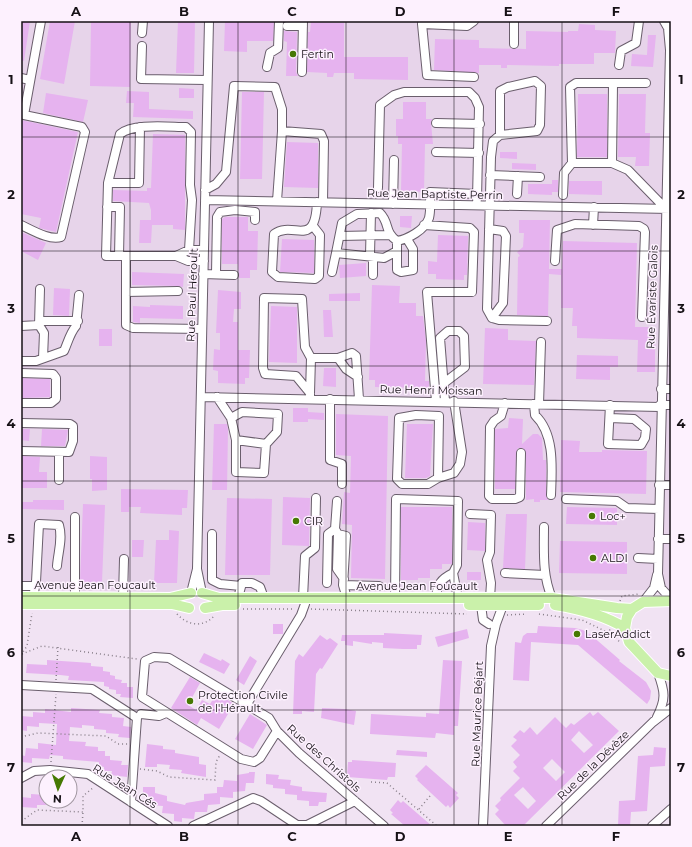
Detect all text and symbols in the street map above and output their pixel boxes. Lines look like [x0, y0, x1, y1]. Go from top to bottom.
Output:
text: A [70, 3, 82, 19]
text: B [179, 3, 189, 19]
text: C [287, 3, 297, 19]
text: D [395, 3, 406, 19]
text: E [504, 3, 513, 19]
text: F [612, 3, 620, 19]
place label: Fertin [301, 47, 334, 61]
marker: Fertin [288, 49, 298, 59]
text: 1 [8, 71, 14, 87]
text: 1 [678, 71, 684, 87]
text: 2 [7, 186, 15, 202]
street label: Rue Jean Baptiste Perrin [367, 186, 503, 202]
text: 2 [677, 186, 685, 202]
street label: Rue Évariste Galois [643, 244, 661, 349]
street label: Rue Paul Héroult [183, 247, 201, 342]
text: 3 [6, 300, 15, 316]
text: 3 [676, 300, 685, 316]
street label: Rue Henri Moissan [379, 382, 483, 398]
text: 4 [7, 415, 16, 431]
text: 4 [677, 415, 686, 431]
place label: Loc+ [600, 509, 626, 523]
marker: Loc+ [587, 511, 597, 521]
place label: CIR [304, 514, 323, 528]
marker: CIR [291, 516, 301, 526]
text: 5 [7, 530, 15, 546]
text: 5 [677, 530, 685, 546]
place label: ALDI [601, 551, 628, 565]
marker: ALDI [588, 553, 598, 563]
street label: Avenue Jean Foucault [34, 578, 156, 592]
street label: Avenue Jean Foucault [356, 579, 478, 593]
place label: LaserAddict [585, 627, 651, 641]
marker: LaserAddict [572, 629, 582, 639]
text: 6 [7, 644, 16, 660]
text: 6 [677, 644, 686, 660]
street label: Rue Maurice Béjart [468, 660, 486, 767]
place label: Protection Civile de l'Hérault [198, 688, 288, 715]
marker: Protection Civile de l'Hérault [185, 696, 195, 706]
street label: Rue des Christols [284, 721, 364, 795]
street label: Rue de la Dévèze [554, 727, 632, 803]
text: 7 [7, 759, 15, 775]
text: 7 [677, 759, 685, 775]
street label: Rue Jean Cés [90, 761, 160, 812]
north arrow [38, 769, 78, 809]
text: N [53, 792, 62, 806]
text: A [70, 828, 82, 844]
text: B [179, 828, 189, 844]
text: C [287, 828, 297, 844]
text: D [395, 828, 406, 844]
text: E [504, 828, 513, 844]
text: F [612, 828, 620, 844]

